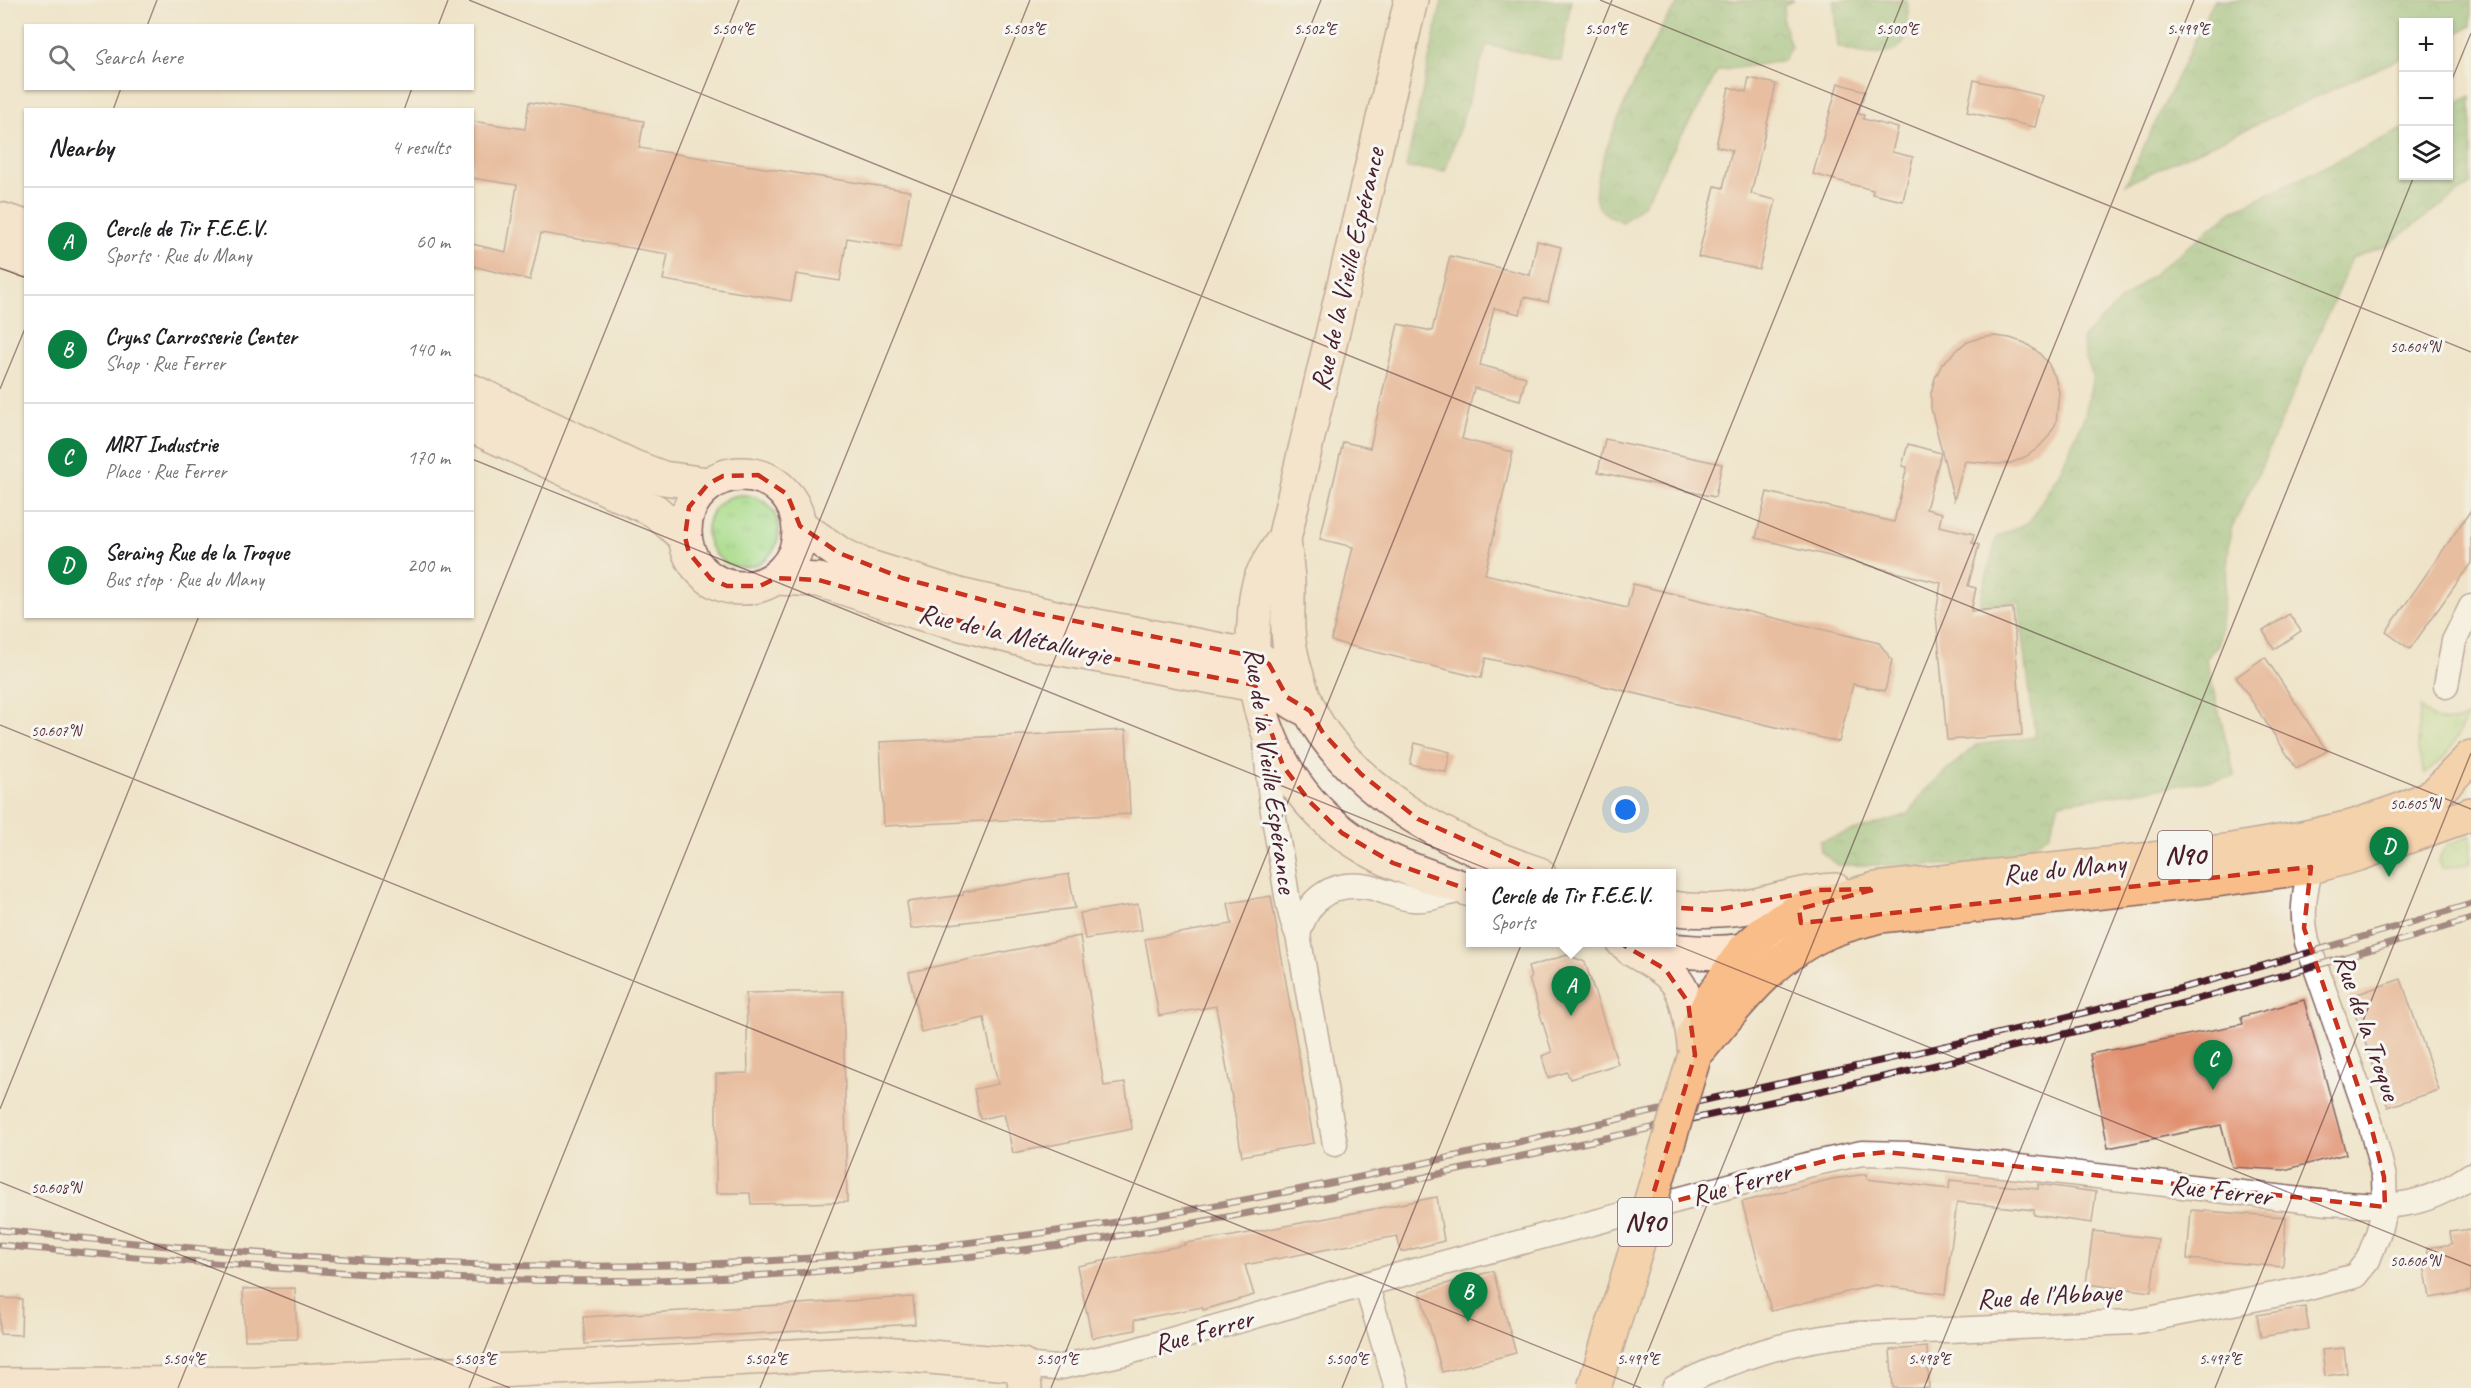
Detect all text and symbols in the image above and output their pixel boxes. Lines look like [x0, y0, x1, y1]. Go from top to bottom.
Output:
map controls [2399, 18, 2453, 180]
button: + [2399, 18, 2453, 72]
text: 5.504°E [712, 20, 756, 39]
text: 5.503°E [1003, 20, 1047, 39]
text: 5.502°E [1294, 20, 1338, 39]
text: 5.501°E [1585, 20, 1629, 39]
text: 5.500°E [1876, 20, 1920, 39]
text: 5.499°E [2167, 20, 2211, 39]
search box [24, 24, 474, 90]
icon: search [45, 41, 78, 74]
text: Search here [93, 43, 183, 71]
button: − [2399, 72, 2453, 126]
button: layers [2399, 126, 2453, 180]
text: Nearby [48, 131, 113, 164]
text: 4 results [391, 135, 450, 160]
street label: Rue de la Vieille Espérance [1302, 142, 1392, 394]
text: Cercle de Tir F.E.E.V. [105, 215, 267, 243]
text: A [62, 229, 73, 254]
text: 60 m [416, 229, 450, 254]
text: Sports · Rue du Many [105, 243, 251, 268]
text: Cryns Carrosserie Center [105, 323, 297, 351]
text: B [62, 337, 73, 362]
text: 140 m [407, 337, 450, 362]
text: 50.604°N [2390, 338, 2443, 357]
text: Shop · Rue Ferrer [105, 351, 225, 376]
text: MRT Industrie [105, 431, 218, 459]
text: C [63, 445, 72, 470]
text: 170 m [407, 445, 450, 470]
text: Place · Rue Ferrer [105, 459, 226, 484]
text: Seraing Rue de la Troque [105, 539, 289, 567]
text: D [62, 553, 73, 578]
text: 200 m [407, 553, 450, 578]
text: Bus stop · Rue du Many [105, 567, 264, 592]
street label: Rue de la Métallurgie [916, 595, 1116, 674]
street label: Rue de la Vieille Espérance [1236, 645, 1306, 897]
text: 50.607°N [31, 722, 84, 741]
your location [1611, 795, 1640, 824]
text: 50.605°N [2390, 795, 2443, 814]
pin: D [2370, 828, 2408, 877]
road number: N90 [2158, 831, 2212, 879]
street label: Rue du Many [2001, 844, 2129, 892]
popup [1466, 869, 1676, 947]
text: Cercle de Tir F.E.E.V. [1490, 882, 1652, 910]
text: Sports [1490, 910, 1535, 935]
street label: Rue de la Troque [2327, 949, 2410, 1107]
pin: A [1552, 966, 1590, 1016]
pin: C [2194, 1040, 2232, 1090]
street label: Rue Ferrer [1687, 1152, 1797, 1213]
street label: Rue Ferrer [2168, 1166, 2276, 1214]
text: 50.608°N [31, 1179, 84, 1198]
road number: N90 [1618, 1198, 1672, 1246]
text: 50.606°N [2390, 1252, 2443, 1271]
pin: B [1448, 1272, 1488, 1322]
street label: Rue de l'Abbaye [1976, 1274, 2124, 1316]
street label: Rue Ferrer [1149, 1300, 1259, 1362]
text: 5.504°E [163, 1350, 207, 1369]
text: 5.503°E [454, 1350, 498, 1369]
text: 5.502°E [745, 1350, 789, 1369]
text: 5.501°E [1036, 1350, 1080, 1369]
text: 5.500°E [1326, 1350, 1370, 1369]
text: 5.499°E [1617, 1350, 1661, 1369]
text: 5.498°E [1908, 1350, 1952, 1369]
text: 5.497°E [2199, 1350, 2243, 1369]

